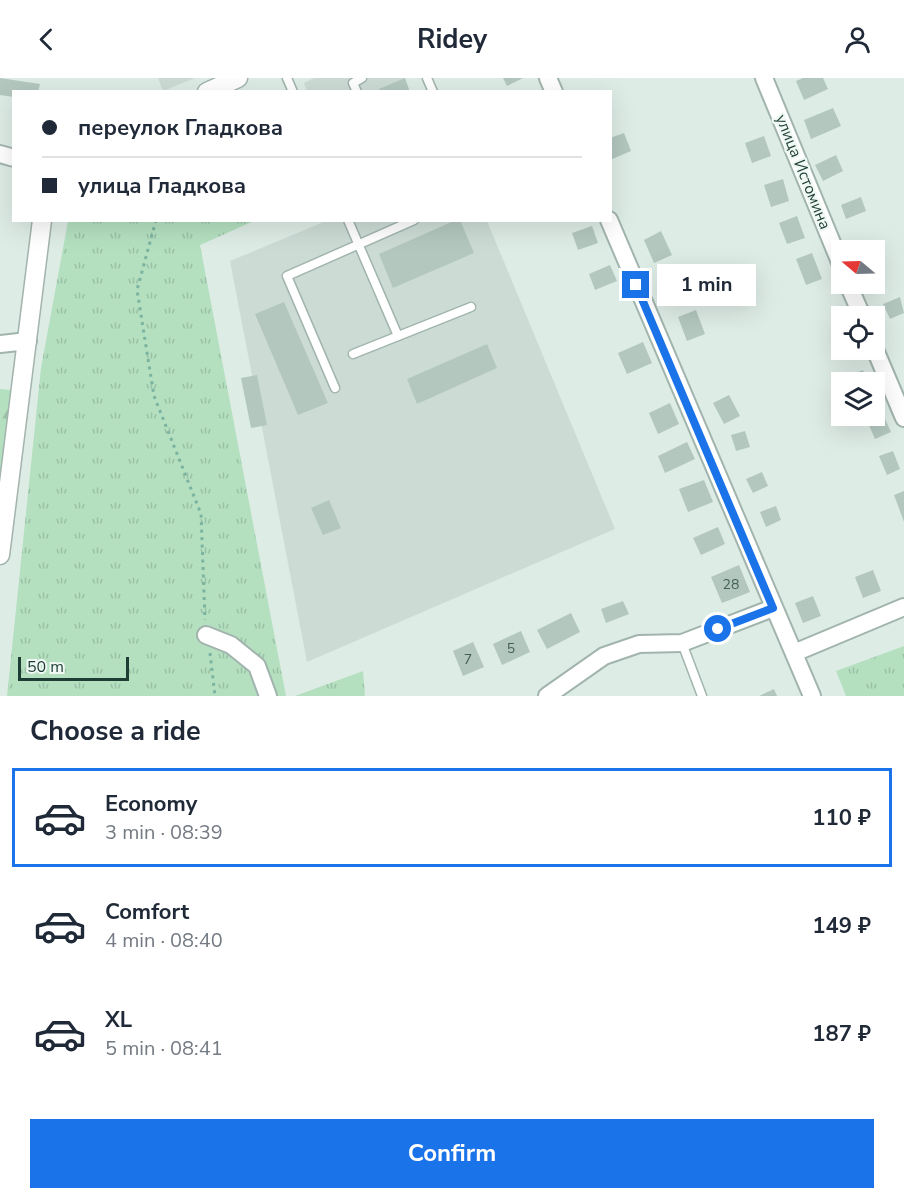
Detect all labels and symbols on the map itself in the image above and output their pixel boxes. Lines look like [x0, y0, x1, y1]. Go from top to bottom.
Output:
street label: улица Истомина [770, 111, 836, 233]
north arrow [831, 240, 885, 294]
callout: 1 min [657, 264, 756, 306]
route end [622, 271, 649, 298]
house number: 28 [723, 575, 739, 594]
route start [704, 615, 731, 642]
house number: 5 [507, 639, 515, 658]
house number: 7 [464, 650, 472, 669]
scale bar [18, 654, 129, 682]

